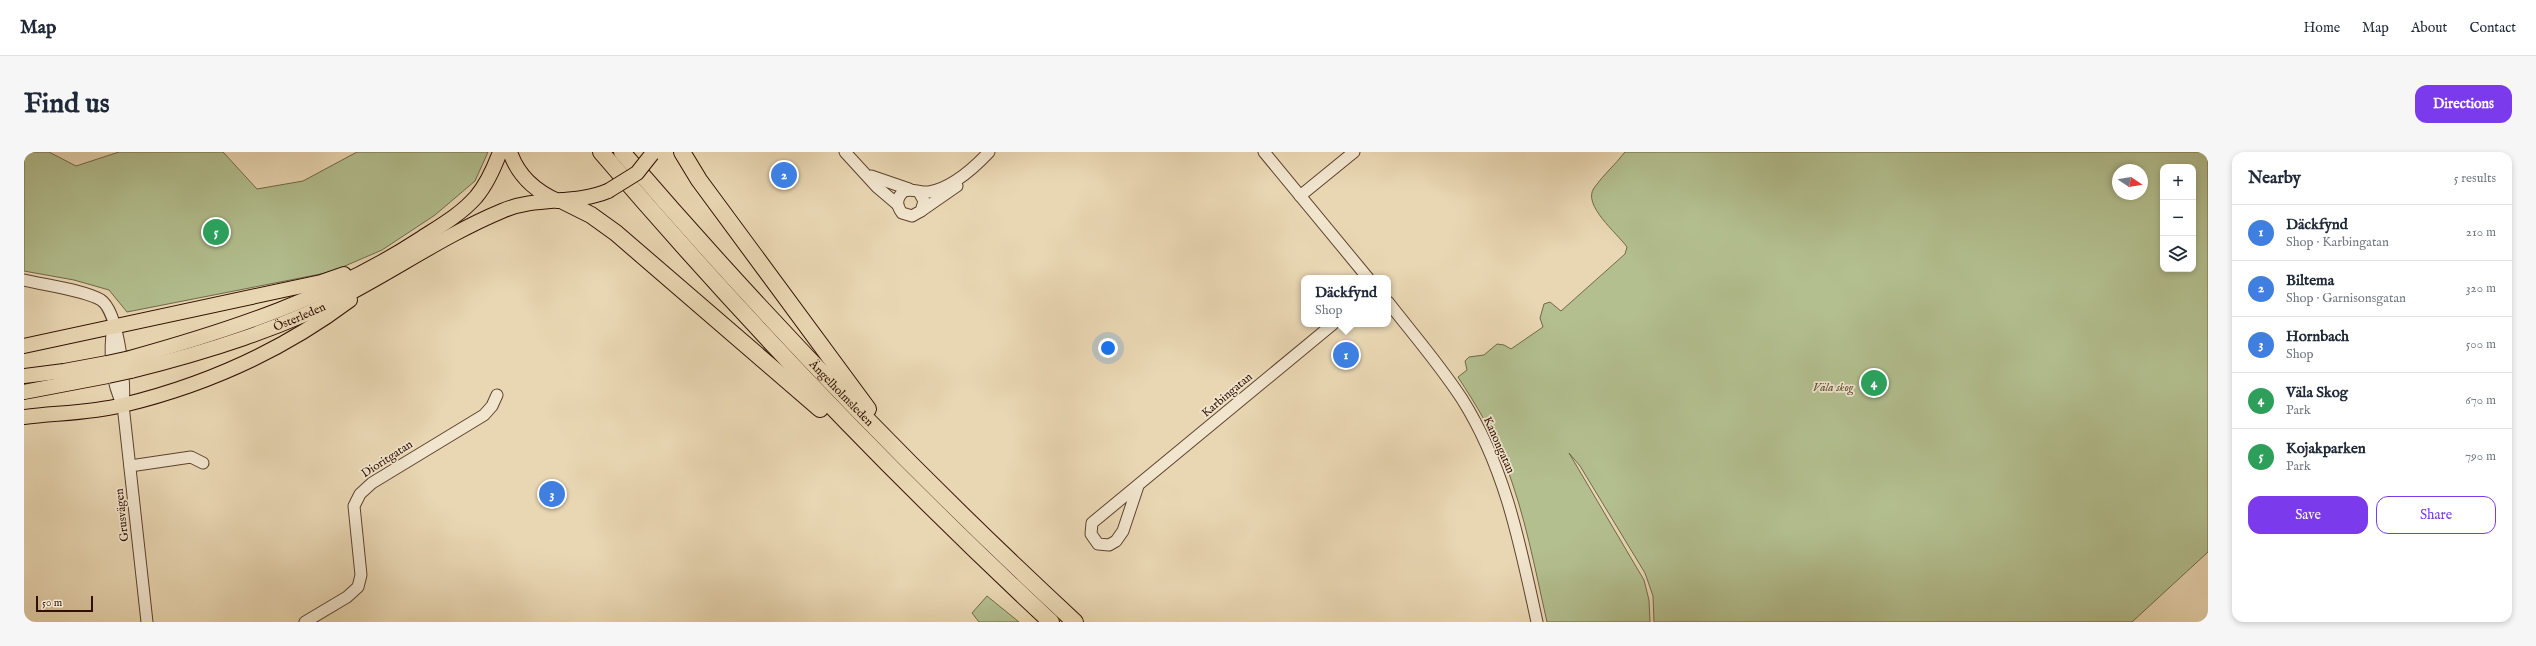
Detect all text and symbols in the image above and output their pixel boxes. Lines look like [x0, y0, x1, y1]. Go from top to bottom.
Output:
text: Map [20, 16, 56, 40]
text: Home [2304, 19, 2340, 37]
text: Map [2362, 19, 2389, 37]
text: About [2411, 19, 2447, 37]
text: Contact [2469, 19, 2516, 37]
button: Directions [2415, 85, 2512, 123]
text: Find us [24, 87, 110, 122]
pin: 2 [771, 160, 797, 190]
north arrow [2112, 164, 2148, 200]
map controls [2160, 164, 2196, 272]
button: + [2160, 164, 2196, 200]
text: Nearby [2248, 168, 2301, 189]
text: 5 results [2454, 170, 2496, 187]
button: − [2160, 200, 2196, 236]
text: Däckfynd [2286, 215, 2348, 234]
pin: 5 [203, 217, 229, 247]
text: 1 [2259, 224, 2263, 241]
text: 210 m [2466, 224, 2496, 241]
text: Shop · Karbingatan [2286, 234, 2389, 251]
button: layers [2160, 236, 2196, 272]
text: Biltema [2286, 271, 2334, 290]
popup [1301, 275, 1391, 327]
text: 2 [2258, 280, 2264, 297]
text: 320 m [2466, 280, 2496, 297]
text: Däckfynd [1315, 283, 1377, 302]
text: Shop · Garnisonsgatan [2286, 290, 2406, 307]
street label: Österleden [271, 299, 328, 334]
text: Shop [1315, 302, 1343, 319]
text: Hornbach [2286, 327, 2349, 346]
text: 3 [2259, 336, 2263, 353]
text: 500 m [2466, 336, 2496, 353]
your location [1098, 338, 1118, 358]
pin: 1 [1333, 340, 1359, 370]
text: Shop [2286, 346, 2314, 363]
street label: Ängelholmsleden [805, 355, 877, 430]
pin: 4 [1861, 368, 1887, 398]
street label: Karbingatan [1199, 369, 1256, 421]
park label: Väla skog [1813, 380, 1854, 396]
text: Väla Skog [2286, 383, 2348, 402]
text: 4 [2258, 392, 2264, 409]
text: 670 m [2465, 392, 2496, 409]
text: Park [2286, 402, 2311, 419]
street label: Kanongatan [1480, 414, 1518, 476]
street label: Dioritgatan [358, 437, 416, 481]
text: Kojakparken [2286, 439, 2366, 458]
text: 5 [2259, 448, 2263, 465]
text: 790 m [2465, 448, 2496, 465]
text: Park [2286, 458, 2311, 475]
pin: 3 [539, 479, 565, 509]
street label: Grusvägen [112, 487, 132, 542]
button: Save [2248, 496, 2368, 534]
button: Share [2376, 496, 2496, 534]
scale bar [36, 594, 93, 613]
text: 50 m [42, 596, 62, 610]

